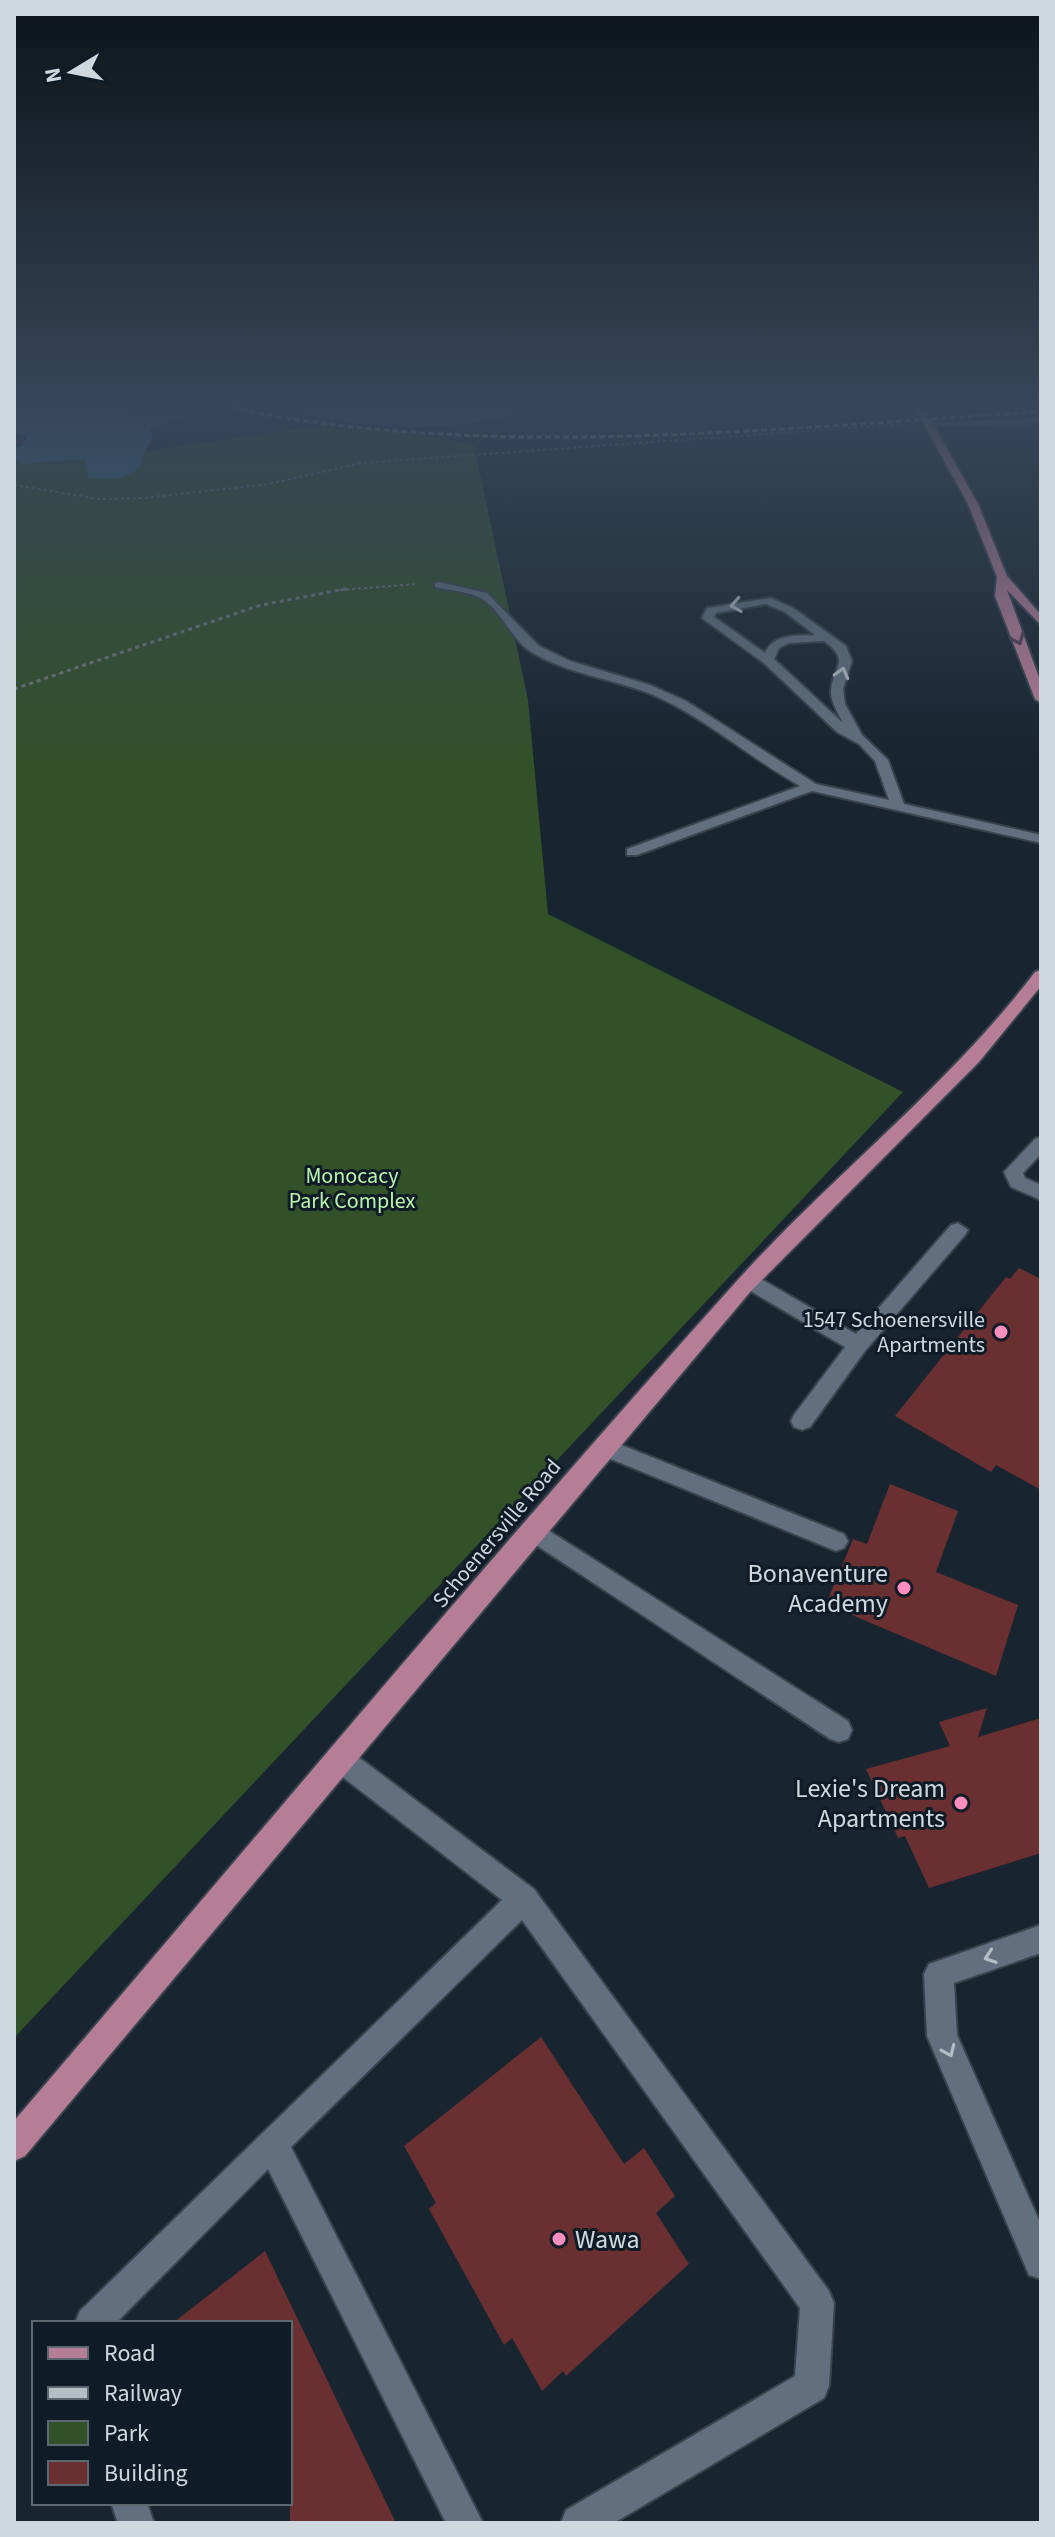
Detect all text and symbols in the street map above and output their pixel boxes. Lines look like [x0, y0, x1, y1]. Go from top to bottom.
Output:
north arrow [32, 32, 112, 112]
text: N [36, 65, 70, 85]
one-way arrow [730, 596, 743, 613]
one-way arrow [1008, 631, 1025, 645]
one-way arrow [833, 667, 849, 680]
park label: Monocacy Park Complex [289, 1160, 416, 1217]
place label: 1547 Schoenersville Apartments [803, 1304, 985, 1361]
marker: 1547 Schoenersville Apartments [992, 1323, 1010, 1341]
street label: Schoenersville Road [425, 1452, 569, 1615]
place label: Bonaventure Academy [748, 1555, 888, 1622]
marker: Bonaventure Academy [895, 1579, 913, 1597]
place label: Lexie's Dream Apartments [795, 1770, 945, 1837]
marker: Lexie's Dream Apartments [952, 1794, 970, 1812]
one-way arrow [984, 1947, 998, 1963]
one-way arrow [939, 2043, 955, 2057]
place label: Wawa [575, 2221, 640, 2258]
marker: Wawa [550, 2230, 568, 2248]
legend [32, 2321, 292, 2505]
text: Road [104, 2336, 156, 2371]
text: Railway [104, 2376, 182, 2411]
text: Park [104, 2416, 149, 2451]
text: Building [104, 2456, 188, 2491]

